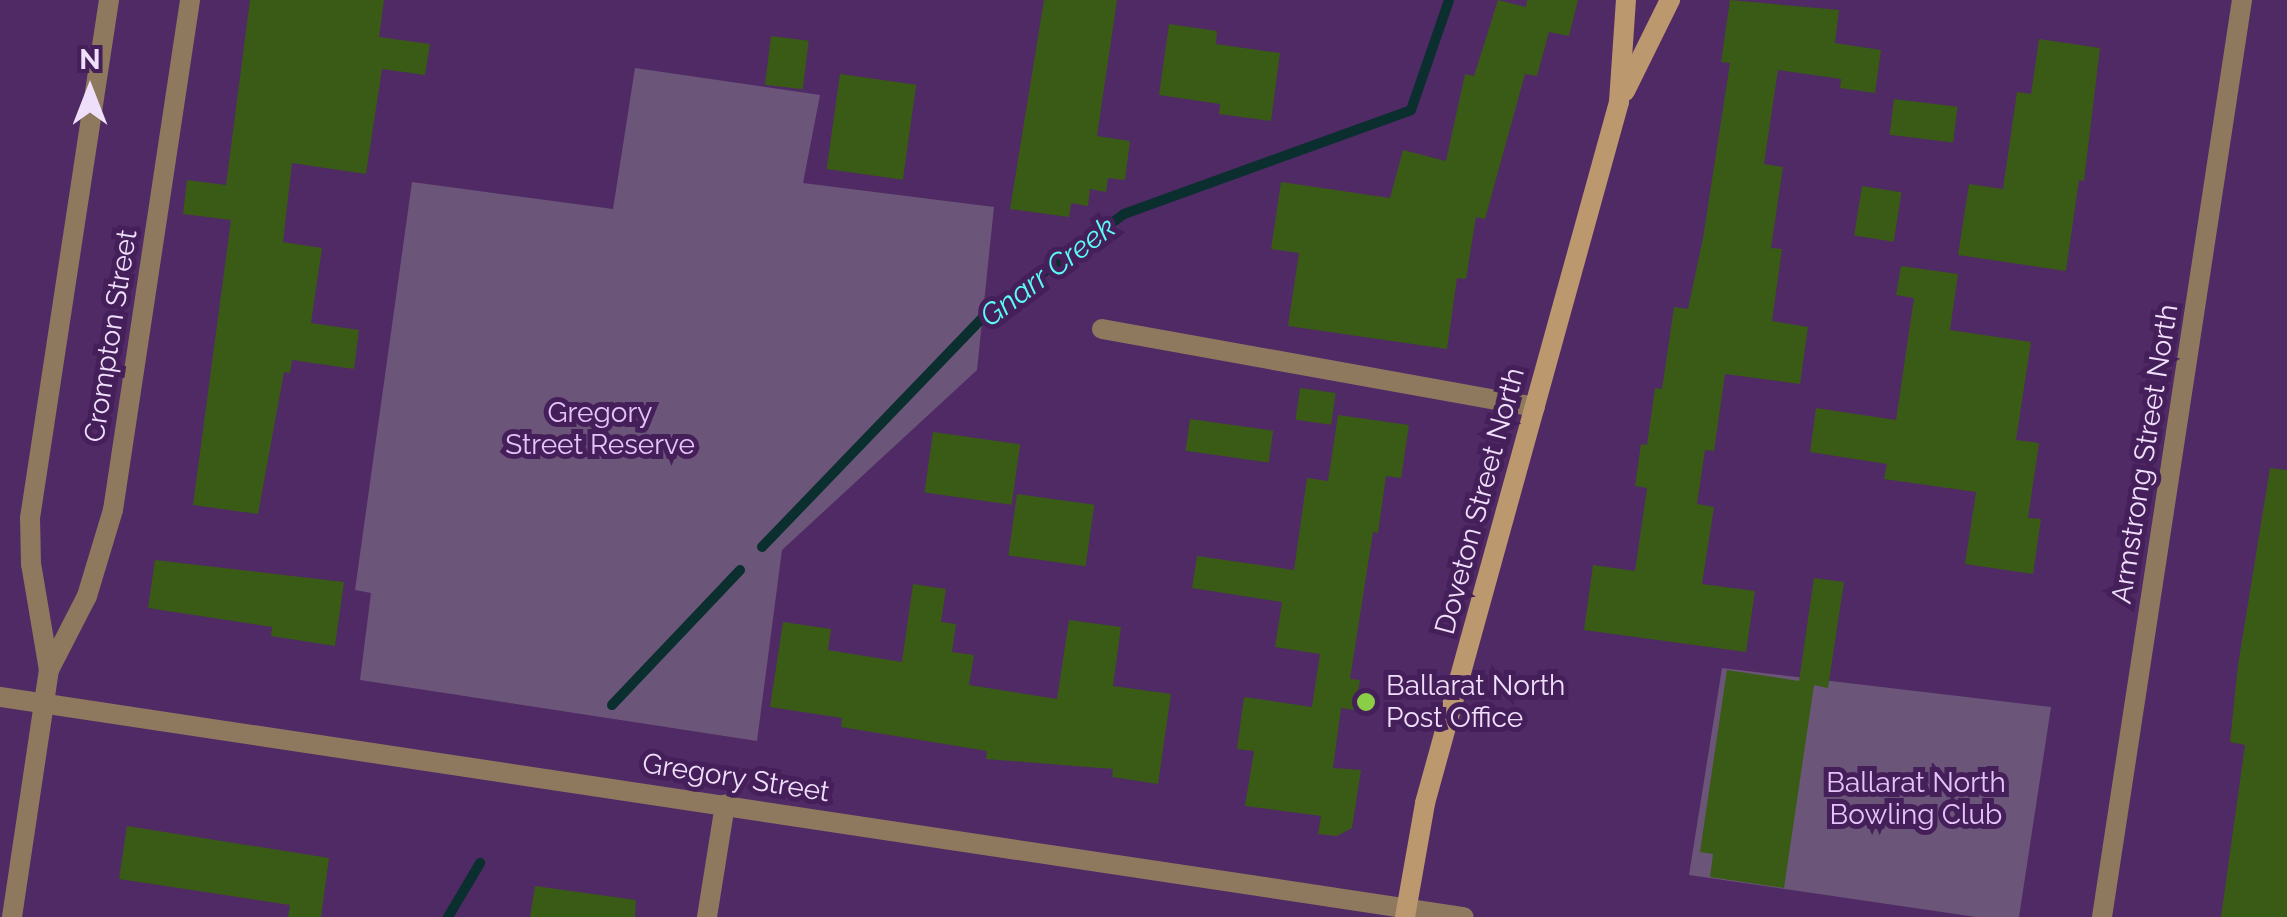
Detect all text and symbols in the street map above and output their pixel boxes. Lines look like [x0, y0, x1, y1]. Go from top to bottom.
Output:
north arrow [40, 40, 140, 140]
text: N [79, 43, 101, 76]
water label: Gnarr Creek [973, 209, 1123, 335]
street label: Crompton Street [78, 227, 144, 445]
street label: Armstrong Street North [2105, 302, 2185, 606]
street label: Doveton Street North [1428, 364, 1532, 638]
park label: Gregory Street Reserve [505, 396, 695, 462]
place label: Ballarat North Post Office [1386, 669, 1565, 735]
marker: Ballarat North Post Office [1355, 691, 1377, 713]
street label: Gregory Street [640, 747, 832, 809]
park label: Ballarat North Bowling Club [1826, 766, 2006, 832]

